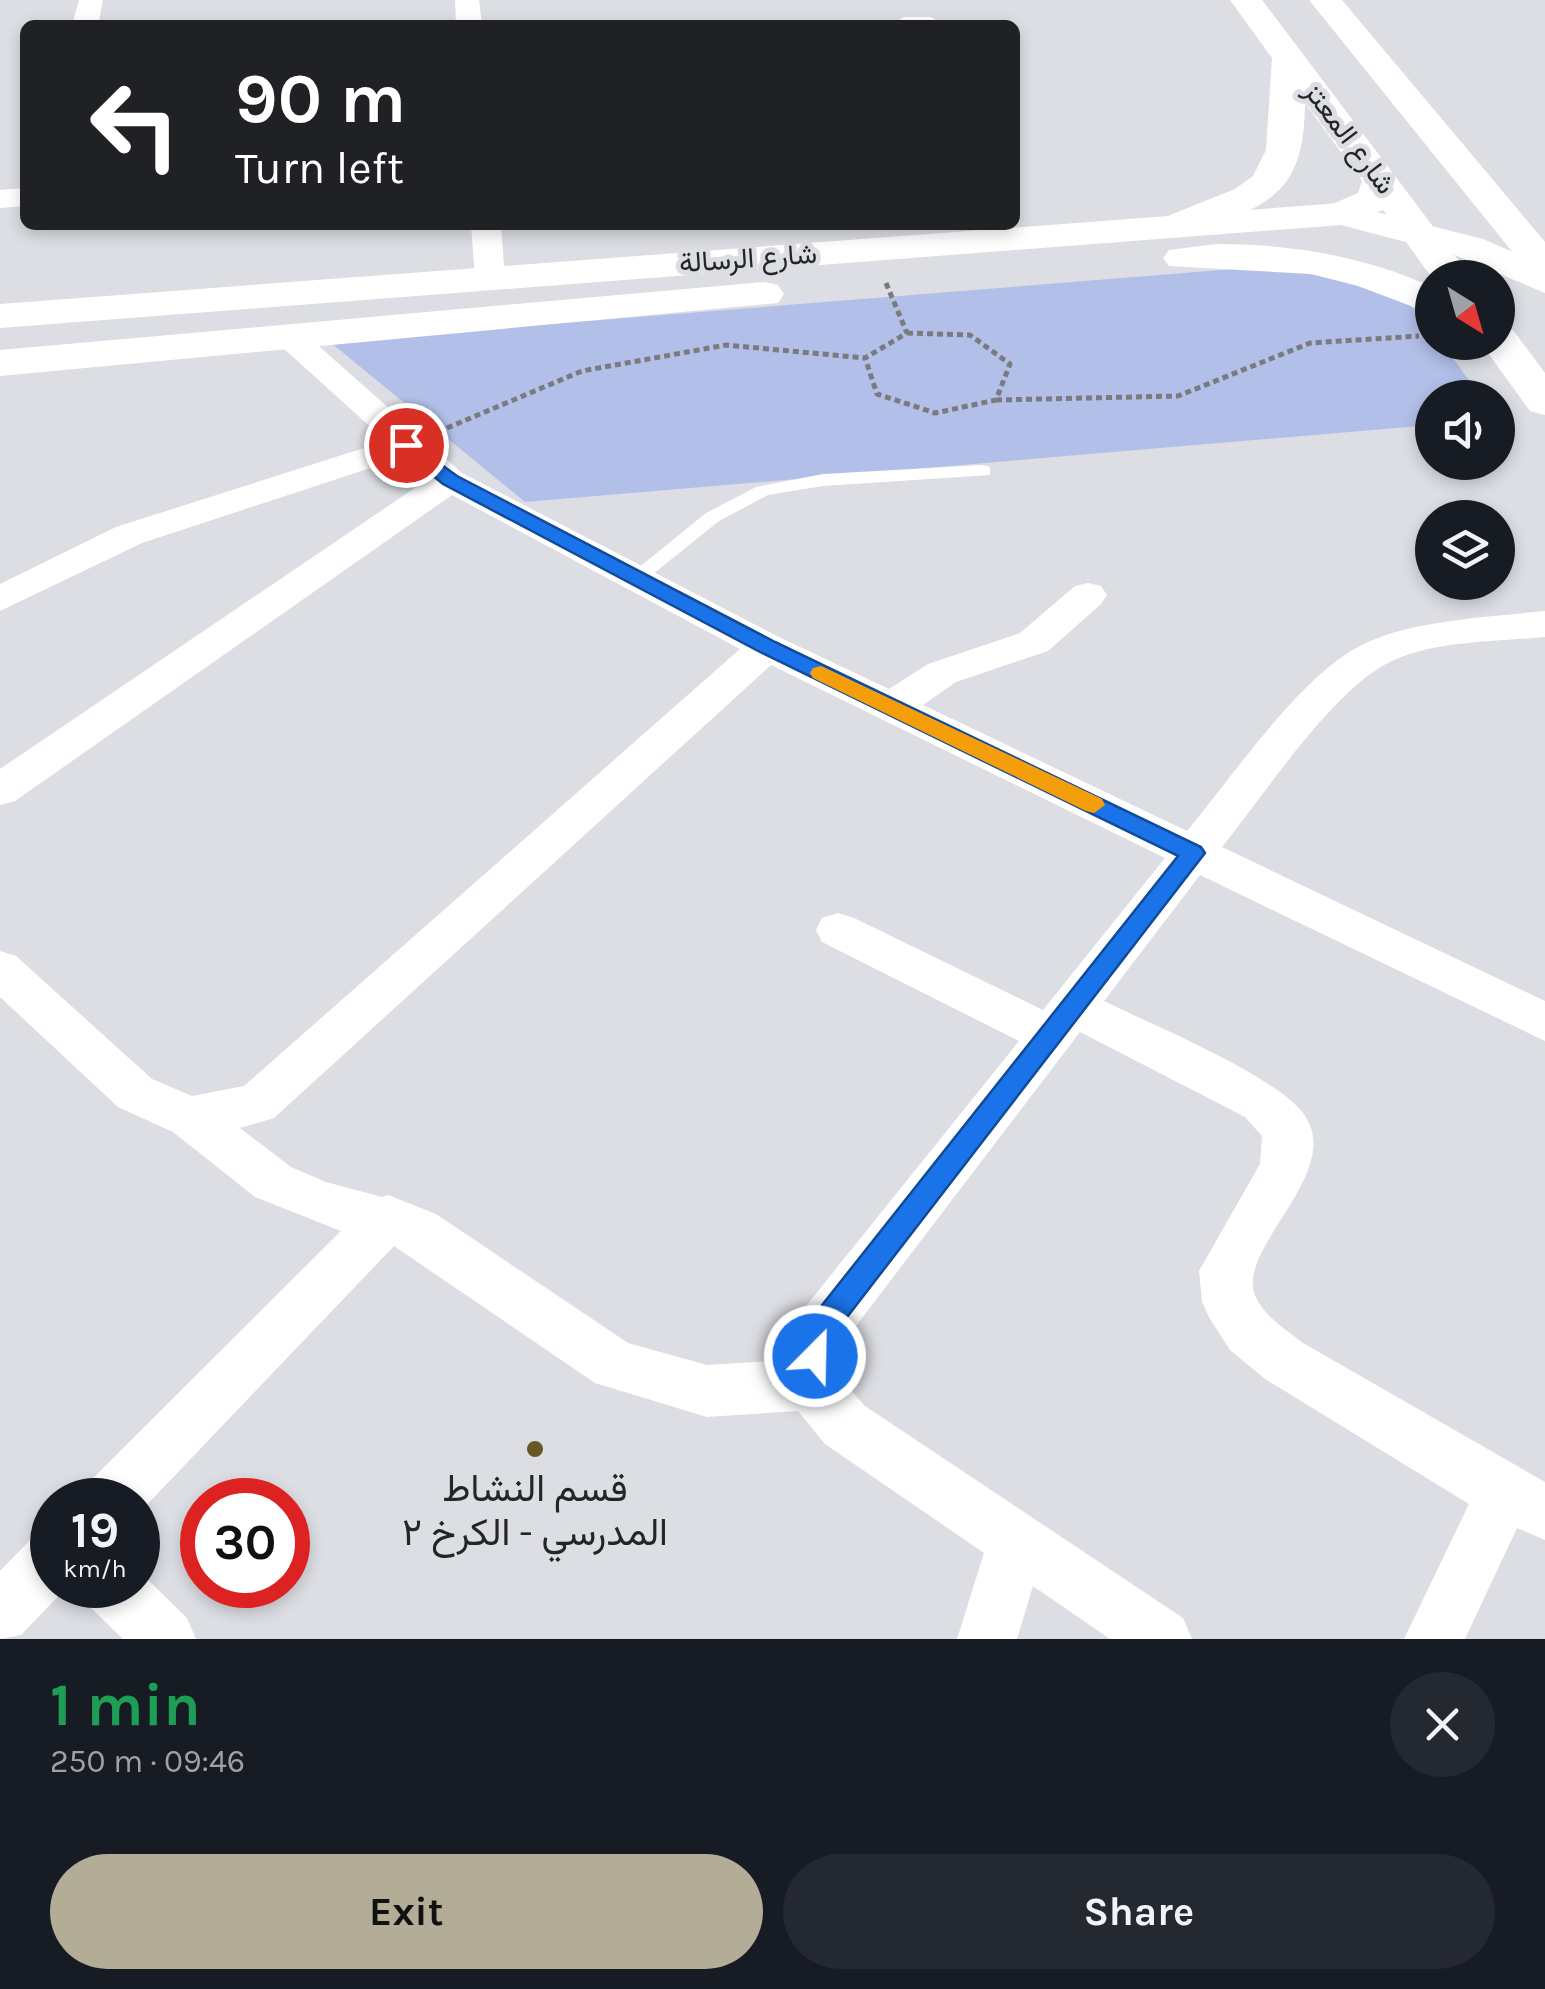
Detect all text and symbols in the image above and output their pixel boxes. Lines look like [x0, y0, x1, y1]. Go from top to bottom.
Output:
text: 90 m [235, 58, 406, 140]
icon: left [70, 60, 200, 190]
street label: شارع المعتز [1295, 75, 1403, 202]
text: Turn left [235, 142, 404, 194]
street label: شارع الرسالة [678, 237, 818, 281]
north arrow [1415, 260, 1515, 360]
map controls [1415, 260, 1515, 600]
button: sound [1415, 380, 1515, 480]
pin [364, 403, 449, 488]
icon: arrive [379, 418, 434, 473]
button: layers [1415, 500, 1515, 600]
position arrow [763, 1304, 867, 1408]
marker: قسم النشاط المدرسي - الكرخ ٢ [524, 1438, 546, 1460]
place label: قسم النشاط المدرسي - الكرخ ٢ [402, 1466, 668, 1563]
speed limit sign: 30 [180, 1478, 310, 1608]
text: 19 [71, 1501, 119, 1560]
text: km/h [63, 1554, 127, 1583]
text: 1 min [50, 1670, 201, 1740]
button: close [1390, 1672, 1495, 1777]
text: 250 m · 09:46 [50, 1743, 245, 1780]
button: Exit [50, 1854, 763, 1969]
button: Share [783, 1854, 1495, 1969]

